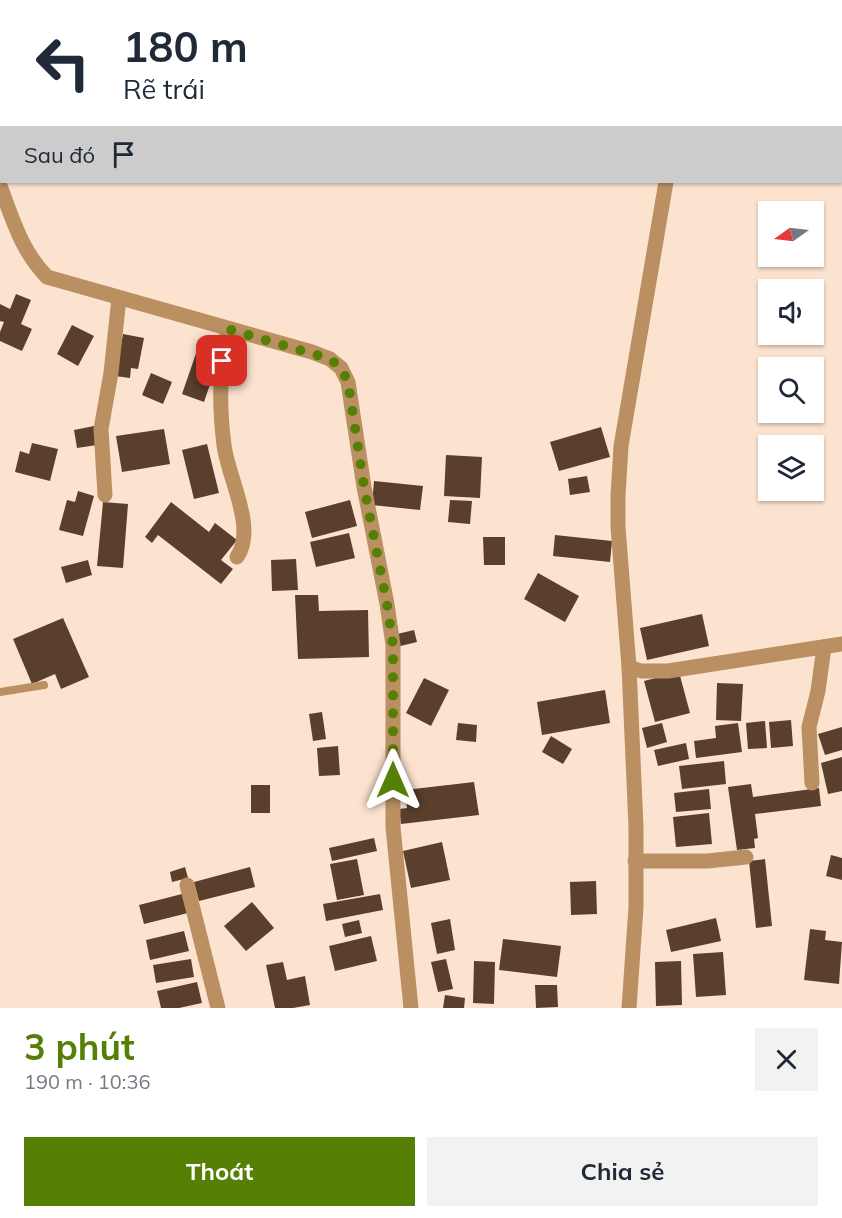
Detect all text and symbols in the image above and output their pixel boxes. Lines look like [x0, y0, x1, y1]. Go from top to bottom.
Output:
text: 180 m [123, 20, 248, 73]
icon: left [24, 24, 102, 102]
text: Rẽ trái [123, 72, 205, 106]
icon: arrive [107, 138, 140, 171]
text: Sau đó [24, 141, 95, 169]
north arrow [758, 201, 824, 267]
map controls [758, 201, 824, 501]
button: sound [758, 279, 824, 345]
pin [196, 335, 247, 386]
icon: arrive [205, 344, 238, 377]
button: search [758, 357, 824, 423]
button: layers [758, 435, 824, 501]
position arrow [361, 748, 425, 812]
text: 3 phút [24, 1024, 135, 1069]
button: close [755, 1028, 818, 1091]
text: 190 m · 10:36 [24, 1069, 150, 1094]
button: Thoát [24, 1137, 415, 1206]
button: Chia sẻ [427, 1137, 818, 1206]

